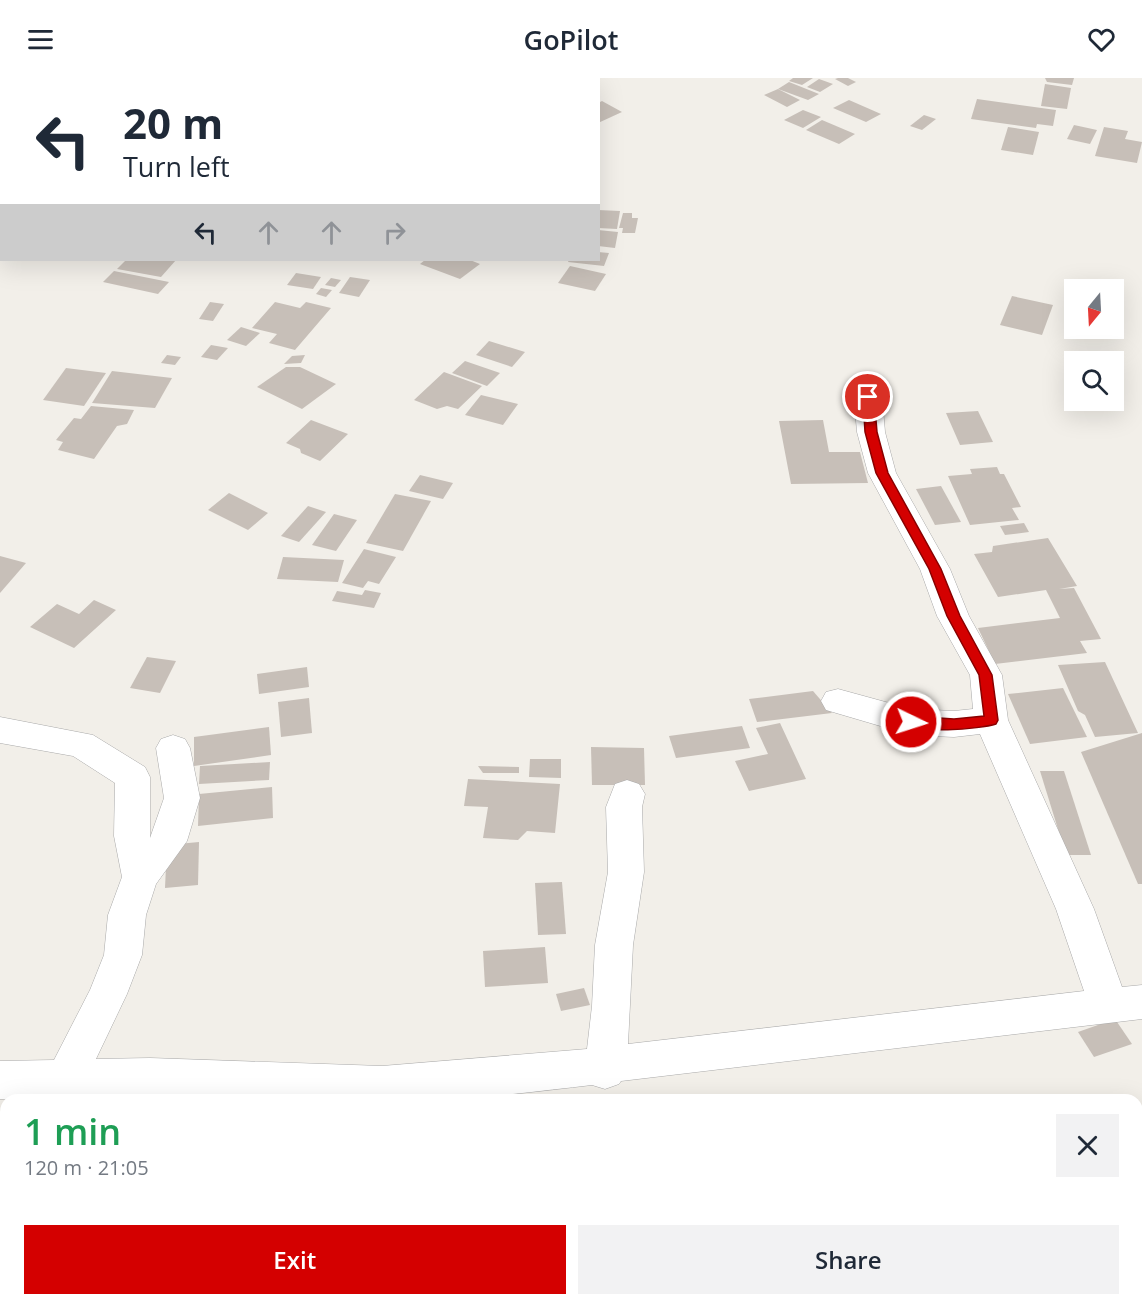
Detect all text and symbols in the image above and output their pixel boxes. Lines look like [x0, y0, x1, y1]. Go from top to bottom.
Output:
text: GoPilot [524, 21, 618, 58]
icon: menu [24, 23, 57, 56]
icon: heart [1085, 23, 1118, 56]
text: 20 m [123, 94, 223, 151]
icon: left [24, 102, 102, 180]
text: Turn left [123, 148, 230, 185]
icon: left [189, 216, 222, 249]
icon: ahead [252, 216, 285, 249]
icon: ahead [315, 216, 348, 249]
icon: right [378, 216, 411, 249]
north arrow [1064, 279, 1124, 339]
map controls [1064, 279, 1124, 411]
button: search [1064, 351, 1124, 411]
pin [842, 371, 893, 422]
icon: arrive [851, 380, 884, 413]
position arrow [879, 690, 943, 754]
text: 1 min [24, 1107, 121, 1156]
button: close [1056, 1114, 1119, 1177]
text: 120 m · 21:05 [24, 1154, 149, 1181]
button: Exit [24, 1225, 566, 1294]
button: Share [578, 1225, 1119, 1294]

